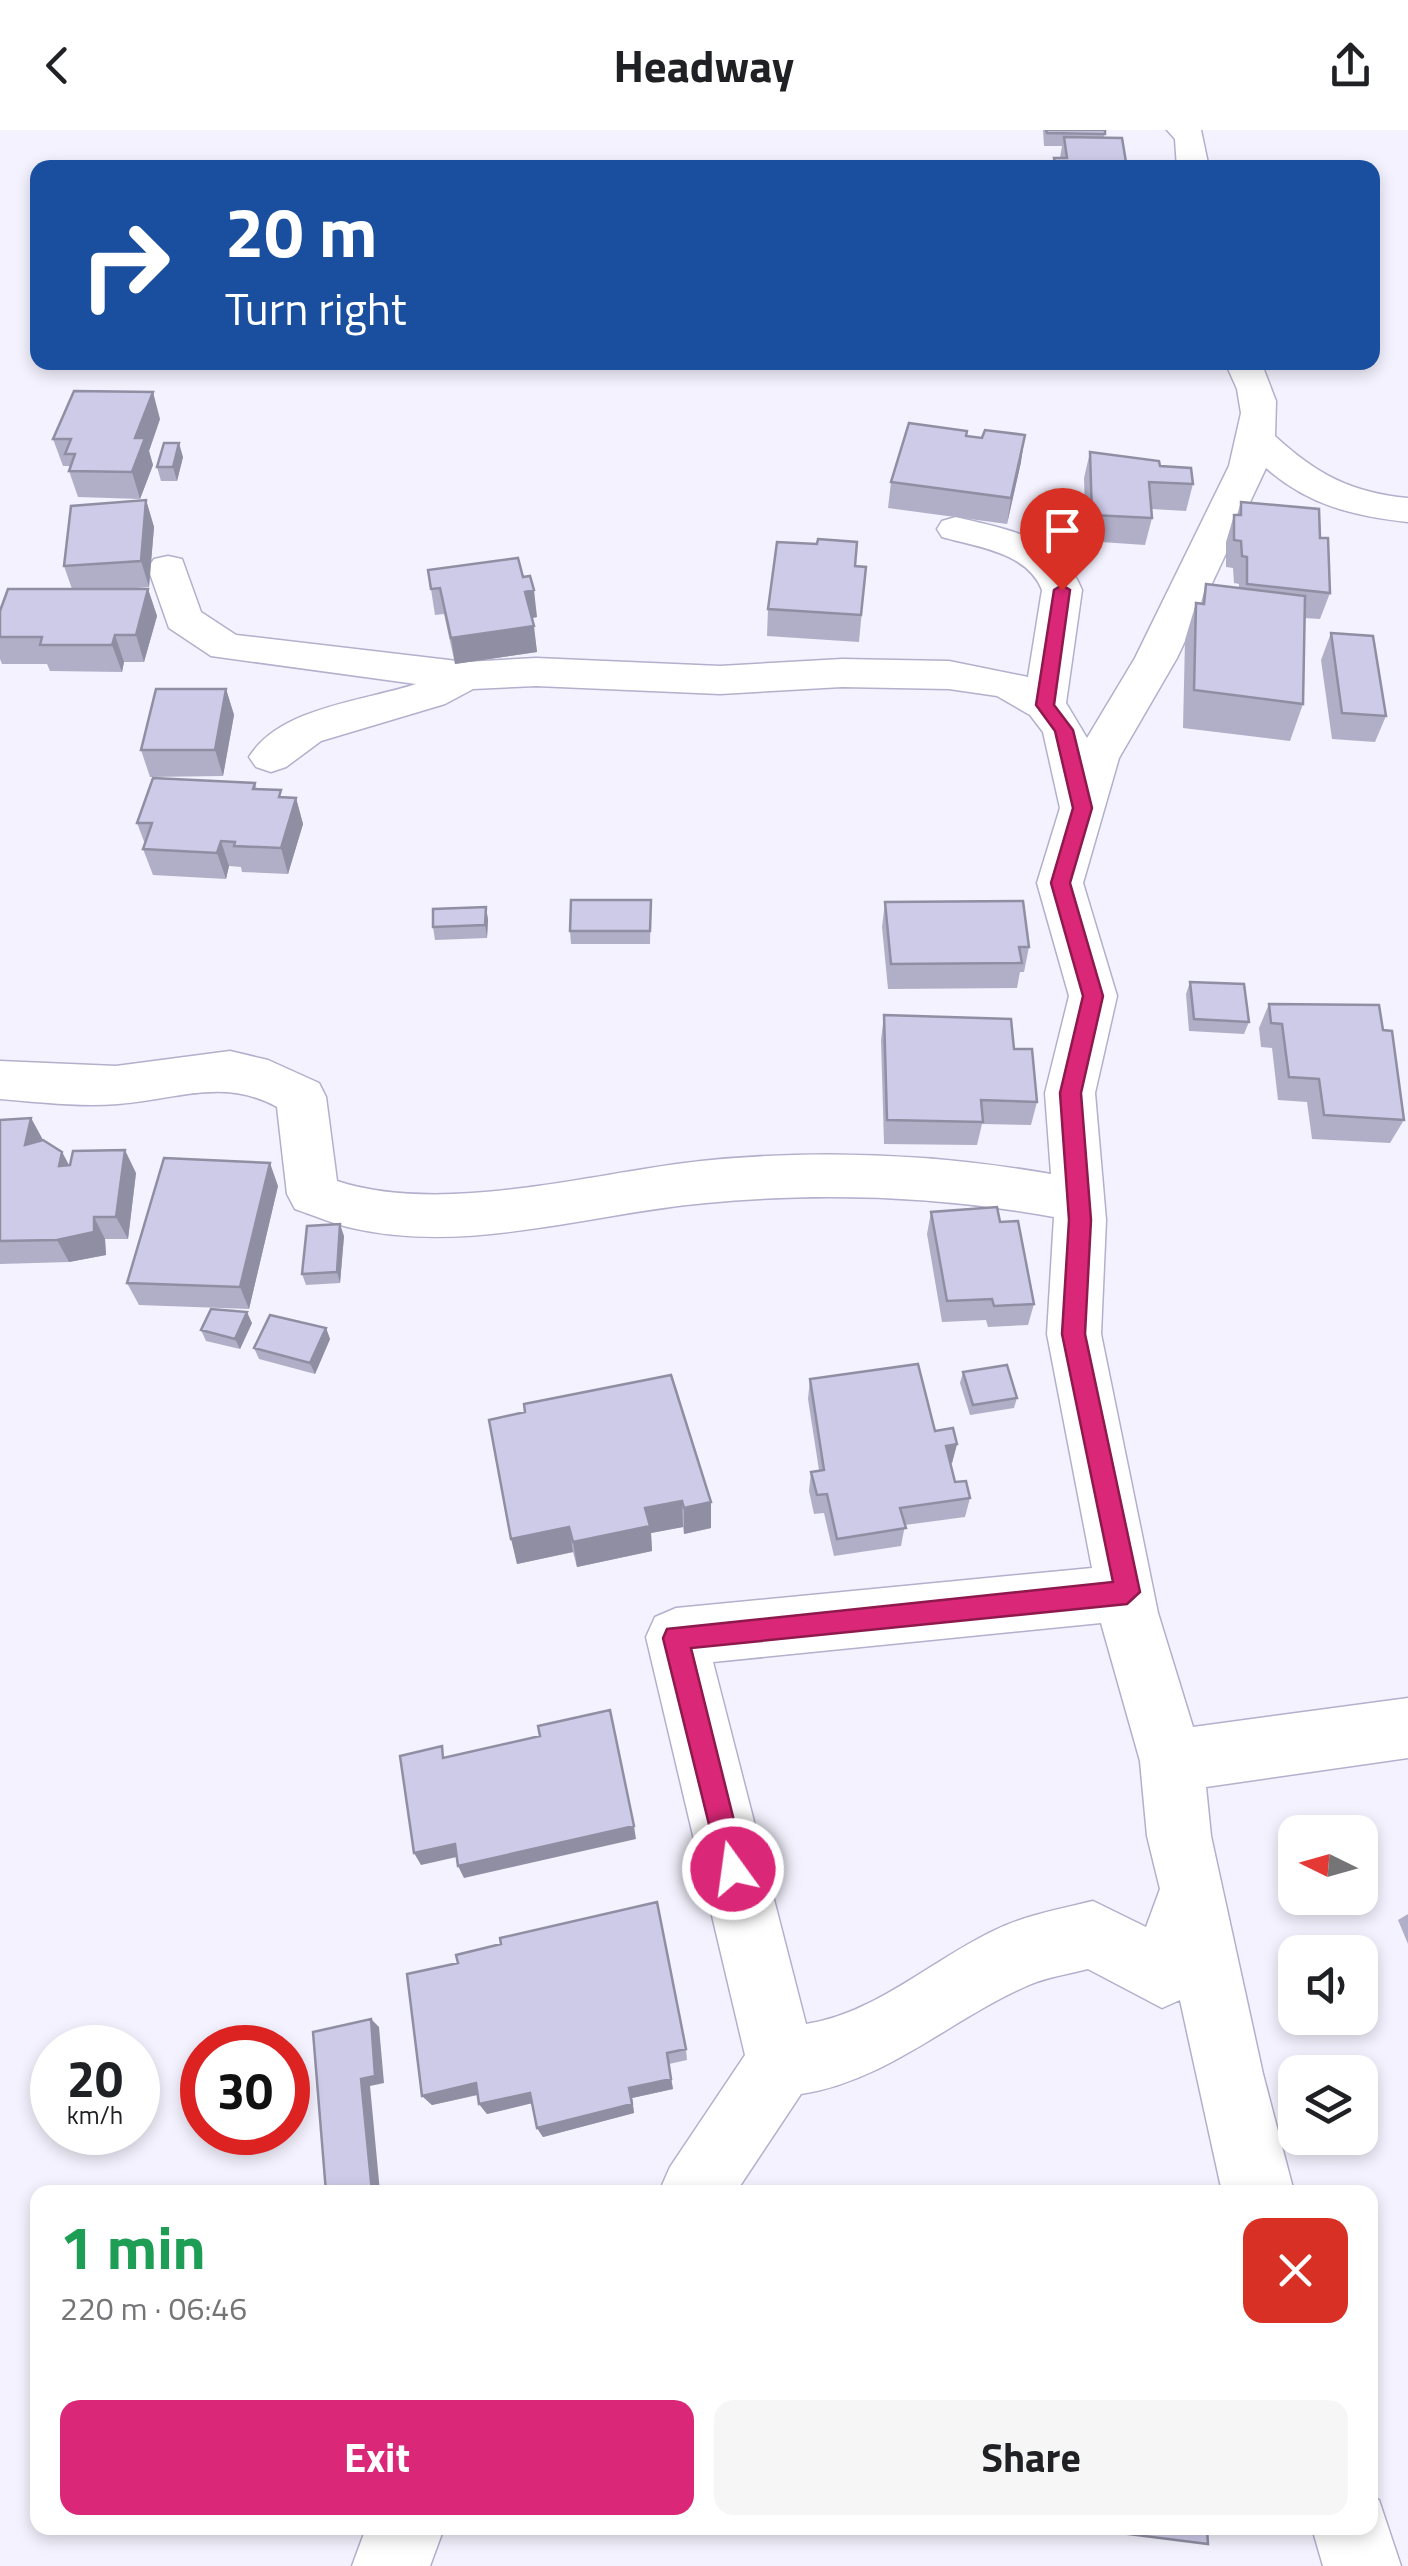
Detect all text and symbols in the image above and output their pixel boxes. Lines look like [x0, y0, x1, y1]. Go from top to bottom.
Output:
text: Headway [614, 31, 794, 99]
icon: back [30, 38, 85, 93]
icon: share [1323, 38, 1378, 93]
text: 20 m [225, 178, 378, 284]
icon: right [60, 200, 190, 330]
text: Turn right [225, 274, 407, 342]
pin [1020, 488, 1105, 591]
icon: arrive [1035, 503, 1090, 558]
north arrow [1278, 1815, 1378, 1915]
map controls [1278, 1815, 1378, 2155]
position arrow [681, 1817, 785, 1921]
button: sound [1278, 1935, 1378, 2035]
speed limit sign: 30 [180, 2025, 310, 2155]
text: 20 [67, 2040, 123, 2116]
button: layers [1278, 2055, 1378, 2155]
text: km/h [67, 2096, 123, 2134]
text: 1 min [60, 2201, 206, 2292]
button: close [1243, 2218, 1348, 2323]
text: 220 m · 06:46 [60, 2284, 247, 2332]
button: Exit [60, 2400, 694, 2515]
button: Share [714, 2400, 1348, 2515]

